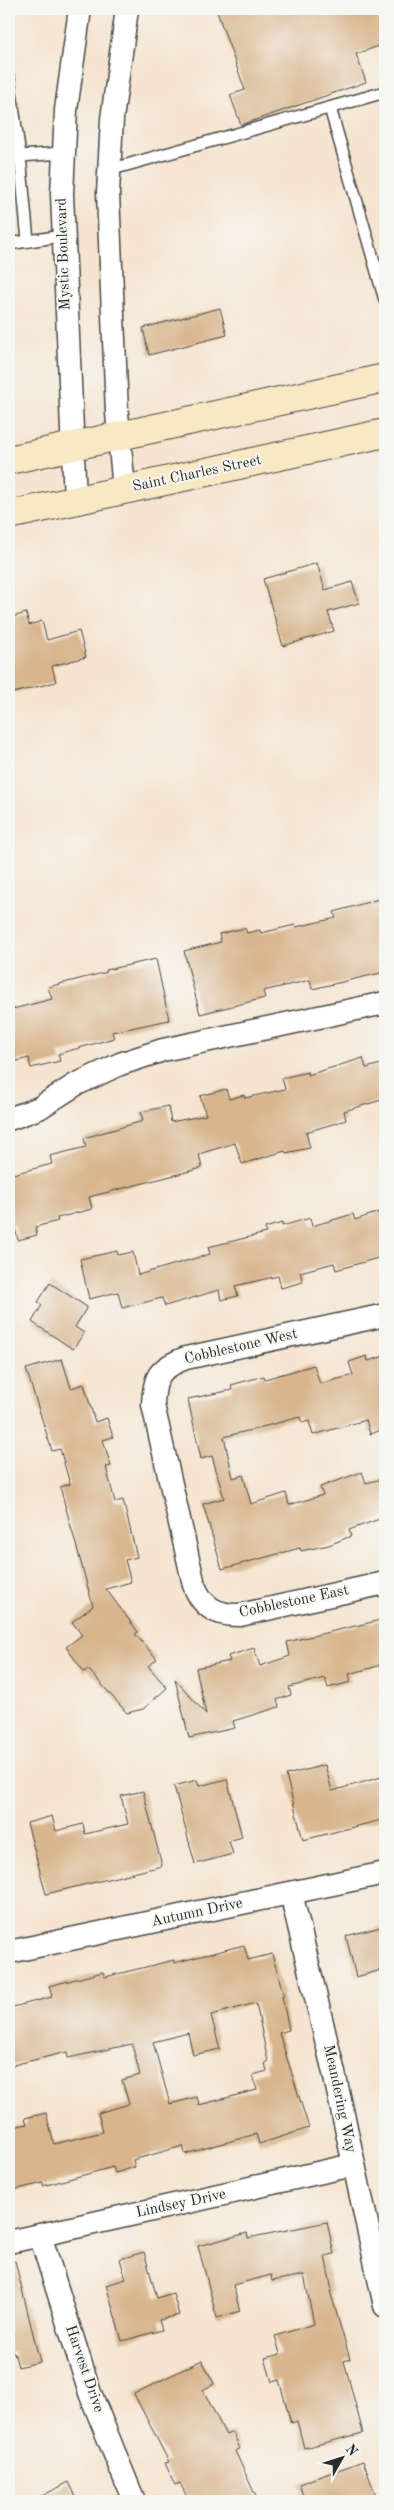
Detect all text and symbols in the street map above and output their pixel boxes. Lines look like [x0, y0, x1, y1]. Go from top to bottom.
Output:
street label: Mystic Boulevard [55, 197, 73, 311]
street label: Saint Charles Street [131, 453, 263, 495]
street label: Cobblestone West [183, 1327, 299, 1367]
street label: Cobblestone East [238, 1583, 350, 1621]
street label: Autumn Drive [150, 1896, 244, 1930]
street label: Meandering Way [320, 2044, 358, 2155]
street label: Lindsey Drive [135, 2187, 227, 2221]
street label: Harvest Drive [62, 2323, 106, 2415]
north arrow [316, 2432, 366, 2482]
text: N [343, 2442, 360, 2459]

